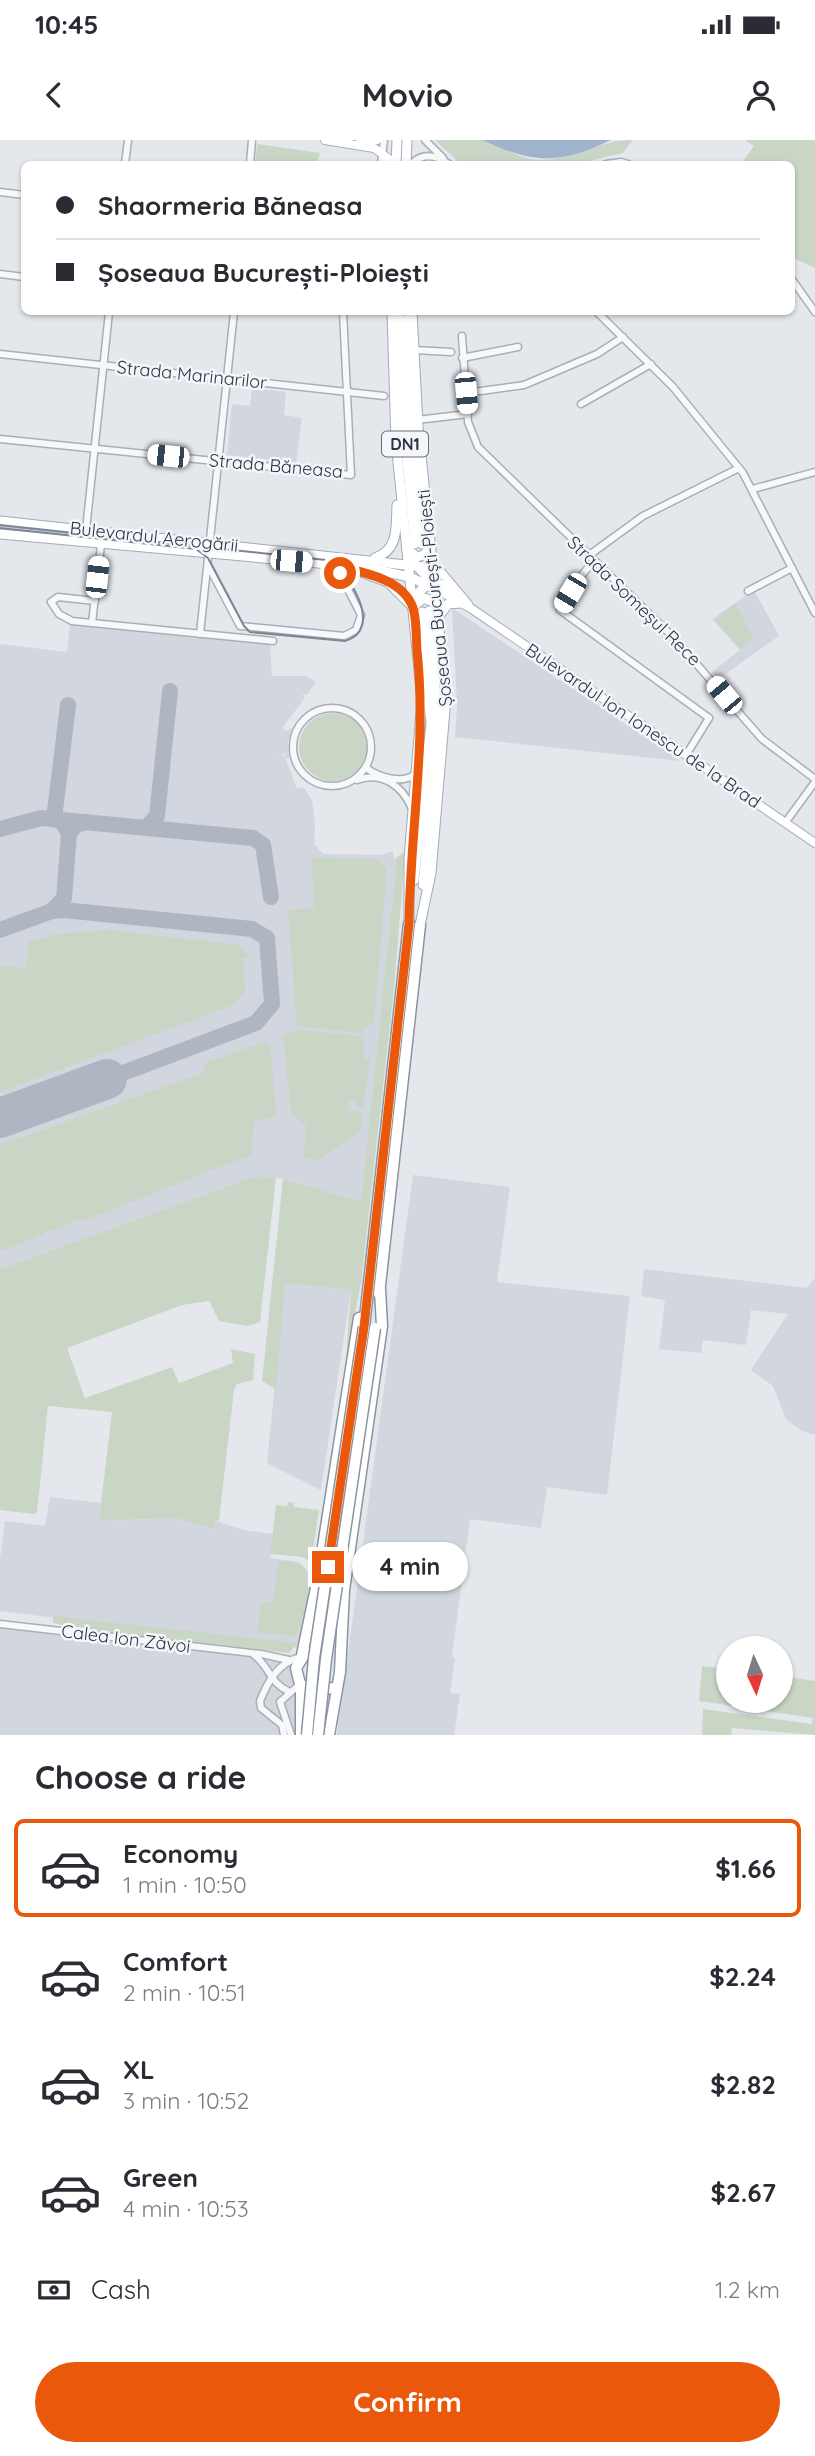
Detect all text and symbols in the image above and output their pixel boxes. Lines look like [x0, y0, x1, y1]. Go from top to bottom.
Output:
text: 10:45 [35, 8, 98, 41]
text: Movio [362, 75, 453, 115]
icon: back [35, 76, 73, 114]
icon: person [742, 76, 780, 114]
text: Shaormeria Băneasa [98, 189, 363, 222]
text: Șoseaua București-Ploiești [98, 256, 429, 289]
street label: Strada Marinarilor [116, 355, 268, 394]
car [454, 371, 479, 415]
road number: DN1 [382, 432, 428, 456]
car [147, 443, 190, 469]
street label: Strada Băneasa [208, 448, 344, 483]
street label: Șoseaua București-Ploiești [412, 488, 457, 708]
street label: Bulevardul Aerogării [69, 516, 239, 557]
street label: Strada Someșul Rece [563, 531, 706, 671]
car [270, 549, 313, 573]
car [85, 555, 110, 599]
route start [324, 557, 356, 589]
car [551, 570, 590, 616]
street label: Bulevardul Ion Ionescu de la Brad [521, 638, 765, 813]
car [703, 672, 746, 718]
callout: 4 min [352, 1542, 468, 1592]
route end [312, 1551, 344, 1583]
text: 4 min [380, 1552, 440, 1581]
street label: Calea Ion Zăvoi [60, 1619, 192, 1658]
north arrow [716, 1636, 793, 1713]
map controls [716, 1636, 793, 1713]
text: Choose a ride [35, 1757, 247, 1797]
icon: car [39, 1837, 102, 1900]
text: Economy [123, 1837, 238, 1870]
text: $1.66 [715, 1852, 776, 1885]
text: 1 min · 10:50 [123, 1870, 247, 1899]
icon: car [39, 1945, 102, 2008]
text: Comfort [123, 1945, 228, 1978]
text: $2.24 [709, 1960, 776, 1993]
text: 2 min · 10:51 [123, 1978, 246, 2007]
icon: car [39, 2053, 102, 2116]
text: XL [123, 2053, 155, 2086]
text: $2.82 [710, 2068, 776, 2101]
text: 3 min · 10:52 [123, 2086, 249, 2115]
icon: car [39, 2161, 102, 2224]
text: Green [123, 2161, 198, 2194]
text: $2.67 [711, 2176, 776, 2209]
text: 4 min · 10:53 [123, 2194, 249, 2223]
icon: cash [35, 2271, 73, 2309]
text: Cash [91, 2273, 151, 2306]
text: 1.2 km [715, 2275, 780, 2304]
button: Confirm [35, 2362, 780, 2442]

